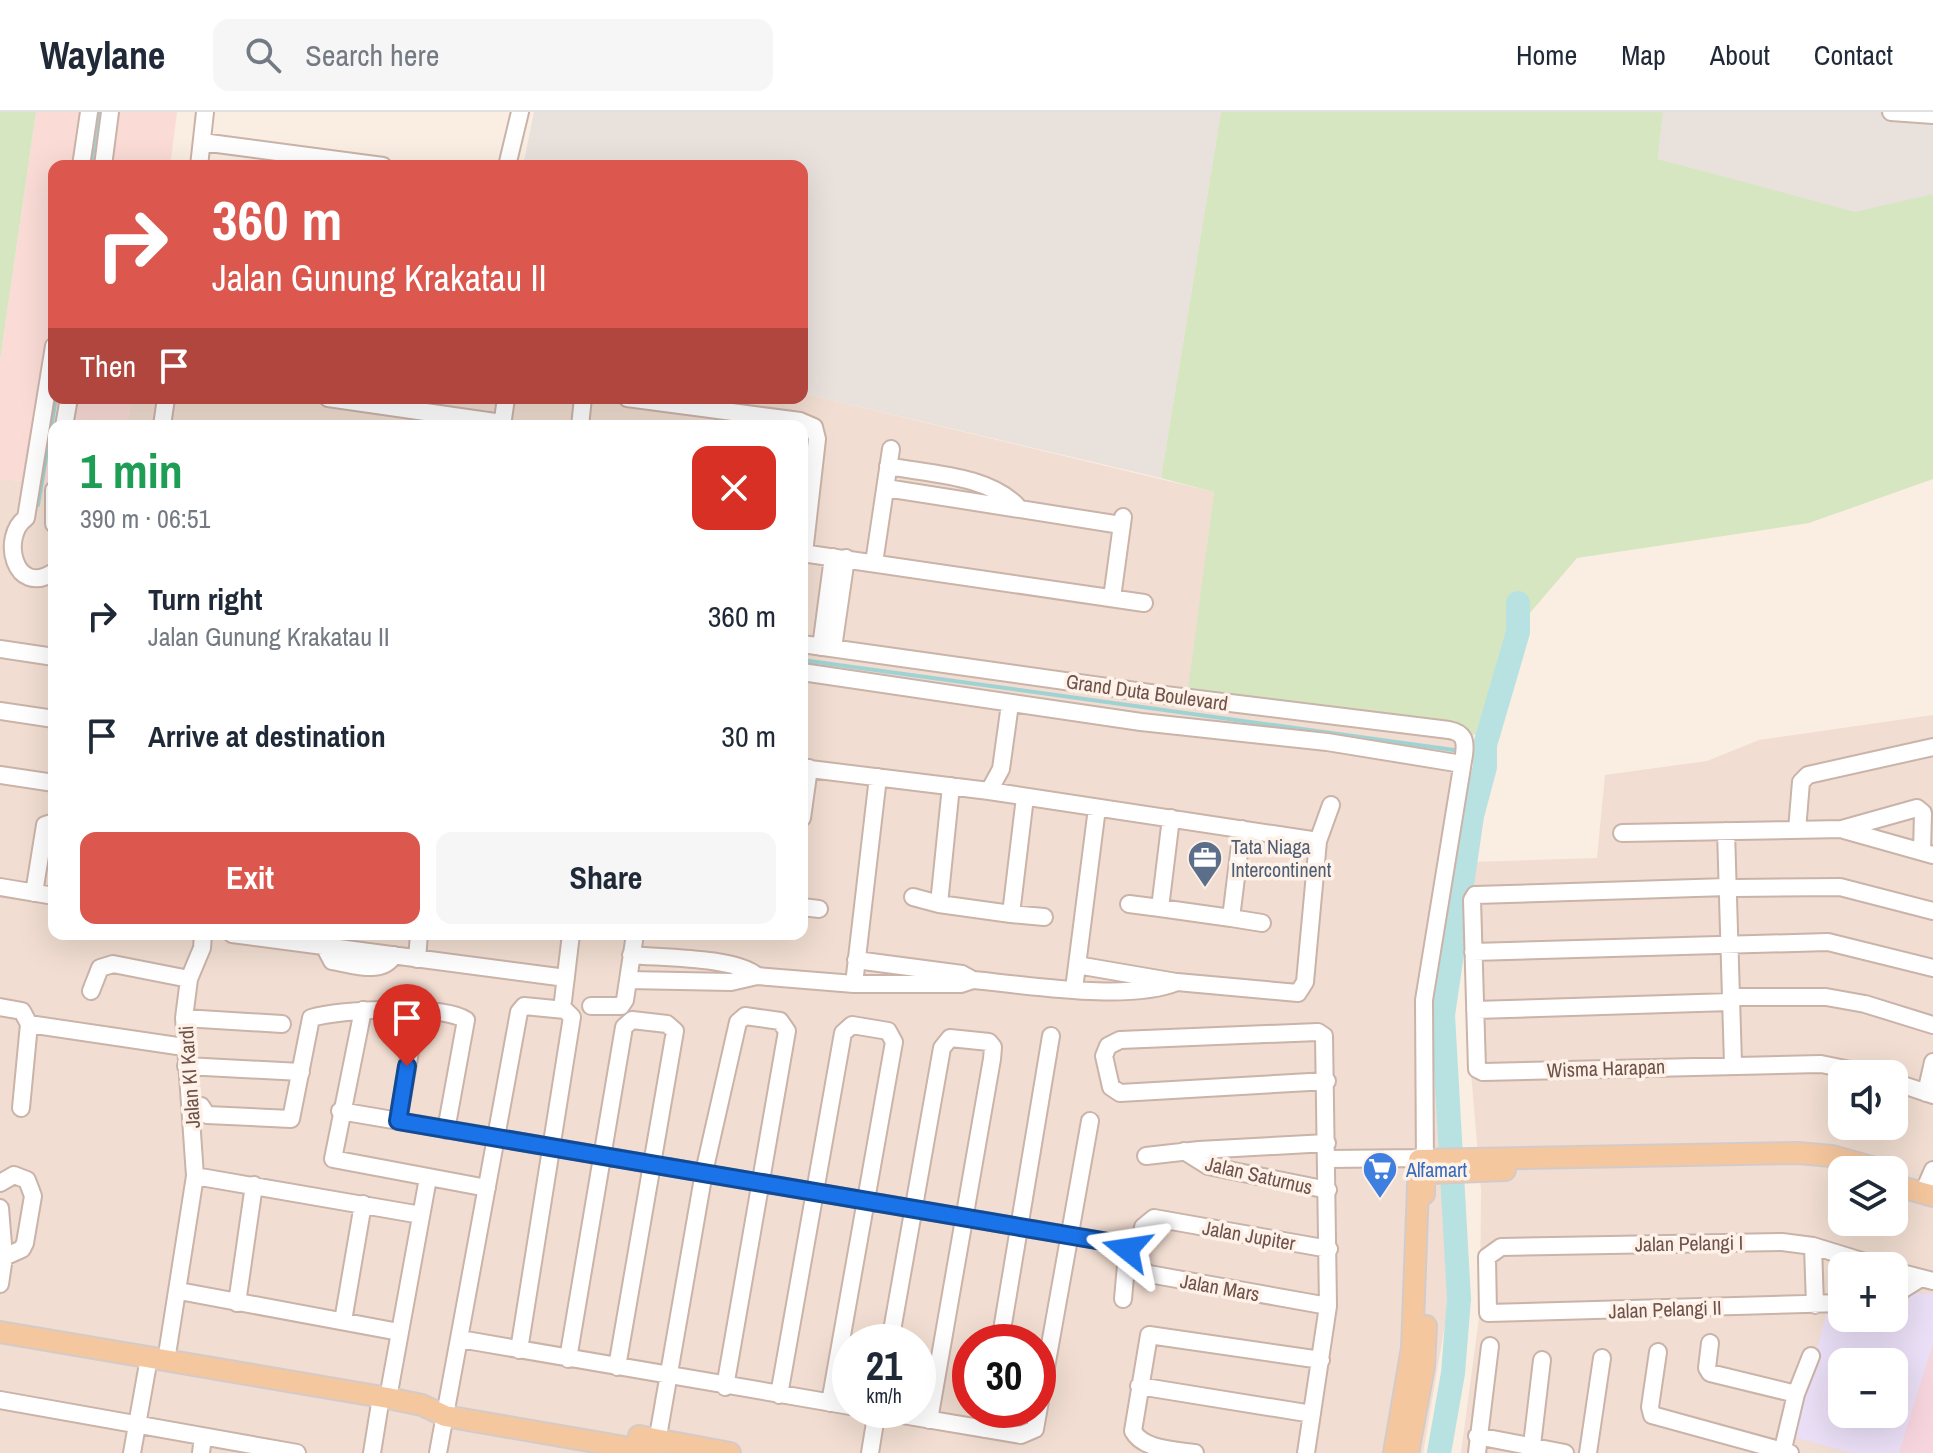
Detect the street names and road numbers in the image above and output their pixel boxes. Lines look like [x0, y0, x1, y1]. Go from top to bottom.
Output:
street label: Grand Duta Boulevard [1064, 667, 1230, 717]
street label: Jalan KI Kardi [172, 1025, 206, 1129]
street label: Wisma Harapan [1546, 1052, 1666, 1084]
street label: Jalan Saturnus [1203, 1150, 1315, 1200]
street label: Jalan Jupiter [1200, 1214, 1298, 1257]
street label: Jalan Pelangi I [1635, 1229, 1743, 1257]
street label: Jalan Mars [1178, 1267, 1262, 1307]
street label: Jalan Pelangi II [1608, 1294, 1722, 1324]

